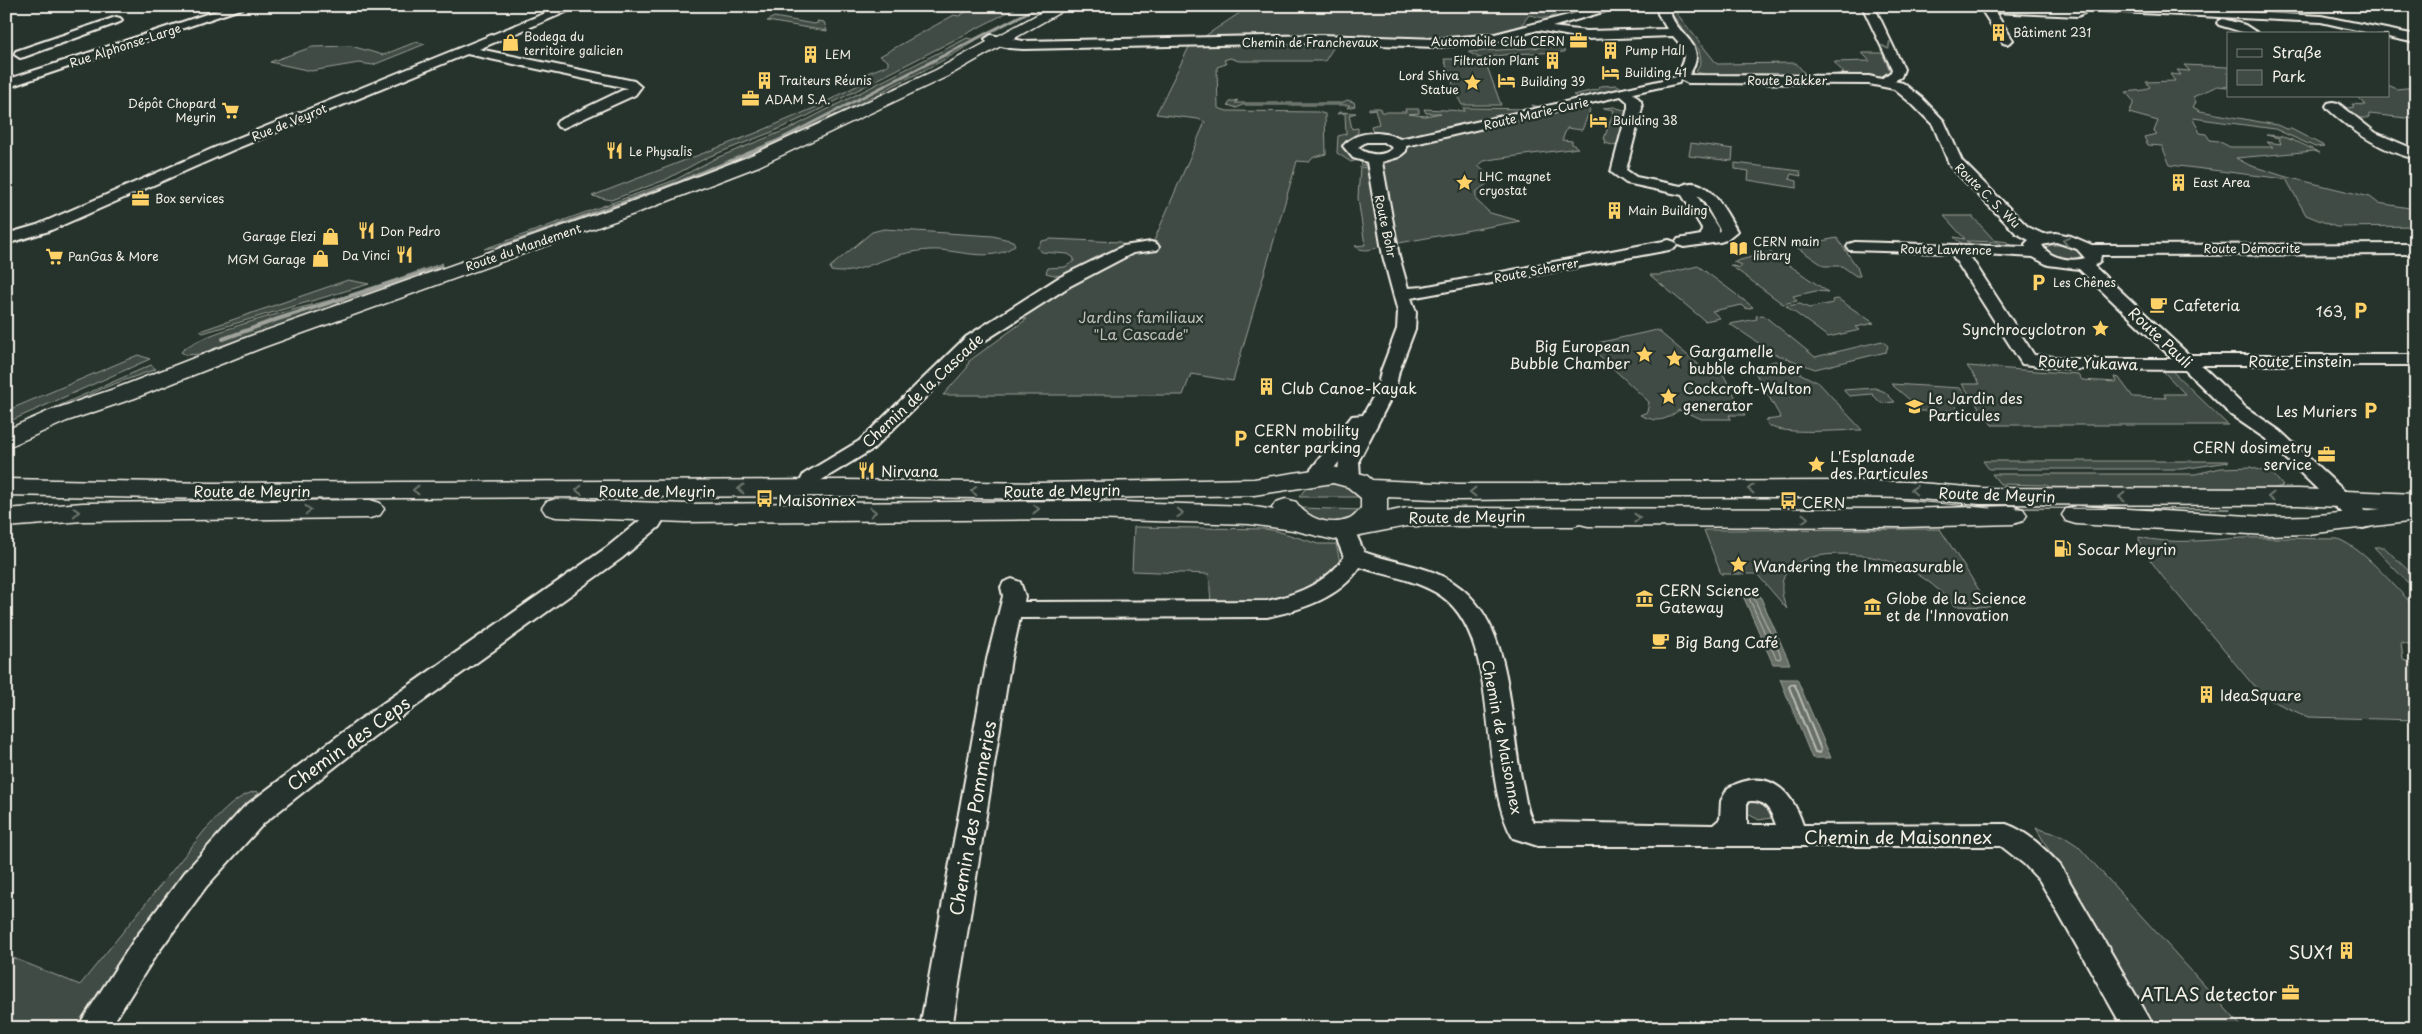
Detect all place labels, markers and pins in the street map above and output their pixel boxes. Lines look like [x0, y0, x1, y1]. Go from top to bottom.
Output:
building icon: Bâtiment 231 [1989, 22, 2009, 42]
place label: Bâtiment 231 [2013, 23, 2091, 41]
place label: Bodega du territoire galicien [524, 27, 623, 59]
office icon: Automobile Club CERN [1569, 31, 1589, 51]
place label: Automobile Club CERN [1431, 32, 1565, 50]
shop icon: Bodega du territoire galicien [500, 33, 520, 53]
building icon: Pump Hall [1601, 40, 1621, 60]
place label: Pump Hall [1625, 41, 1685, 59]
building icon: LEM [801, 44, 821, 64]
place label: LEM [825, 45, 851, 63]
building icon: Filtration Plant [1543, 50, 1563, 70]
place label: Filtration Plant [1453, 51, 1539, 69]
hotel icon: Building 41 [1600, 62, 1620, 82]
place label: Building 41 [1624, 63, 1687, 81]
place label: Lord Shiva Statue [1399, 66, 1459, 98]
building icon: Traiteurs Réunis [755, 70, 775, 90]
place label: Traiteurs Réunis [779, 71, 872, 89]
hotel icon: Building 39 [1496, 71, 1516, 91]
place icon: Lord Shiva Statue [1463, 72, 1483, 92]
place label: Building 39 [1520, 72, 1585, 90]
office icon: ADAM S.A. [741, 89, 761, 109]
place label: ADAM S.A. [765, 90, 830, 108]
place label: Dépôt Chopard Meyrin [128, 94, 217, 126]
supermarket icon: Dépôt Chopard Meyrin [220, 100, 240, 120]
hotel icon: Building 38 [1588, 110, 1608, 130]
place label: Building 38 [1612, 111, 1678, 129]
restaurant icon: Le Physalis [605, 141, 625, 161]
place label: Le Physalis [629, 142, 693, 160]
place label: LHC magnet cryostat [1479, 167, 1551, 199]
building icon: East Area [2169, 172, 2189, 192]
place icon: LHC magnet cryostat [1455, 173, 1475, 193]
place label: East Area [2193, 173, 2251, 191]
office icon: Box services [131, 188, 151, 208]
place label: Box services [155, 189, 225, 207]
building icon: Main Building [1604, 200, 1624, 220]
place label: Main Building [1628, 201, 1708, 219]
restaurant icon: Don Pedro [356, 221, 376, 241]
place label: Don Pedro [380, 222, 441, 240]
shop icon: Garage Elezi [320, 226, 340, 246]
place label: Garage Elezi [242, 227, 316, 245]
place label: CERN main library [1753, 232, 1819, 264]
library icon: CERN main library [1729, 238, 1749, 258]
restaurant icon: Da Vinci [394, 245, 414, 265]
supermarket icon: PanGas & More [44, 246, 64, 266]
place label: Da Vinci [342, 246, 390, 264]
place label: PanGas & More [68, 247, 159, 265]
shop icon: MGM Garage [310, 249, 330, 269]
place label: MGM Garage [227, 250, 306, 268]
parking icon: Les Chênes [2029, 272, 2049, 292]
place label: Les Chênes [2053, 273, 2117, 291]
place label: Cafeteria [2173, 293, 2241, 316]
cafe icon: Cafeteria [2149, 294, 2169, 314]
place label: 163, [2316, 299, 2347, 322]
parking icon: 163, [2351, 300, 2371, 320]
place label: Synchrocyclotron [1962, 317, 2086, 340]
place icon: Synchrocyclotron [2090, 318, 2110, 338]
place label: Big European Bubble Chamber [1509, 334, 1630, 374]
place label: Gargamelle bubble chamber [1689, 339, 1803, 379]
place icon: Big European Bubble Chamber [1634, 344, 1654, 364]
place icon: Gargamelle bubble chamber [1665, 349, 1685, 369]
place label: Club Canoe-Kayak [1281, 376, 1417, 399]
place label: Cockcroft-Walton generator [1683, 376, 1812, 416]
building icon: Club Canoe-Kayak [1257, 377, 1277, 397]
place icon: Cockcroft-Walton generator [1659, 386, 1679, 406]
place label: Le Jardin des Particules [1928, 386, 2023, 426]
school or university icon: Le Jardin des Particules [1904, 396, 1924, 416]
place label: Les Muriers [2276, 399, 2357, 422]
parking icon: Les Muriers [2361, 400, 2381, 420]
place label: CERN mobility center parking [1254, 418, 1361, 458]
parking icon: CERN mobility center parking [1230, 428, 1250, 448]
place label: CERN dosimetry service [2193, 435, 2312, 475]
place label: L'Esplanade des Particules [1830, 444, 1928, 484]
office icon: CERN dosimetry service [2316, 445, 2336, 465]
place icon: L'Esplanade des Particules [1806, 454, 1826, 474]
place label: Nirvana [881, 459, 939, 482]
restaurant icon: Nirvana [857, 460, 877, 480]
place label: Maisonnex [778, 488, 856, 511]
bus stop icon: Maisonnex [754, 489, 774, 509]
place label: CERN [1802, 490, 1846, 513]
bus stop icon: CERN [1778, 491, 1798, 511]
place label: Socar Meyrin [2077, 537, 2176, 560]
fuel station icon: Socar Meyrin [2053, 538, 2073, 558]
place label: Wandering the Immeasurable [1753, 554, 1964, 577]
place icon: Wandering the Immeasurable [1729, 555, 1749, 575]
place label: CERN Science Gateway [1659, 578, 1760, 618]
place label: Globe de la Science et de l'Innovation [1886, 586, 2026, 626]
museum icon: CERN Science Gateway [1635, 588, 1655, 608]
museum icon: Globe de la Science et de l'Innovation [1862, 596, 1882, 616]
place label: Big Bang Café [1675, 630, 1779, 653]
cafe icon: Big Bang Café [1651, 631, 1671, 651]
place label: IdeaSquare [2220, 683, 2301, 706]
building icon: IdeaSquare [2196, 684, 2216, 704]
place label: SUX1 [2288, 938, 2333, 965]
building icon: SUX1 [2337, 941, 2357, 961]
place label: ATLAS detector [2141, 980, 2278, 1007]
office icon: ATLAS detector [2281, 983, 2301, 1003]

